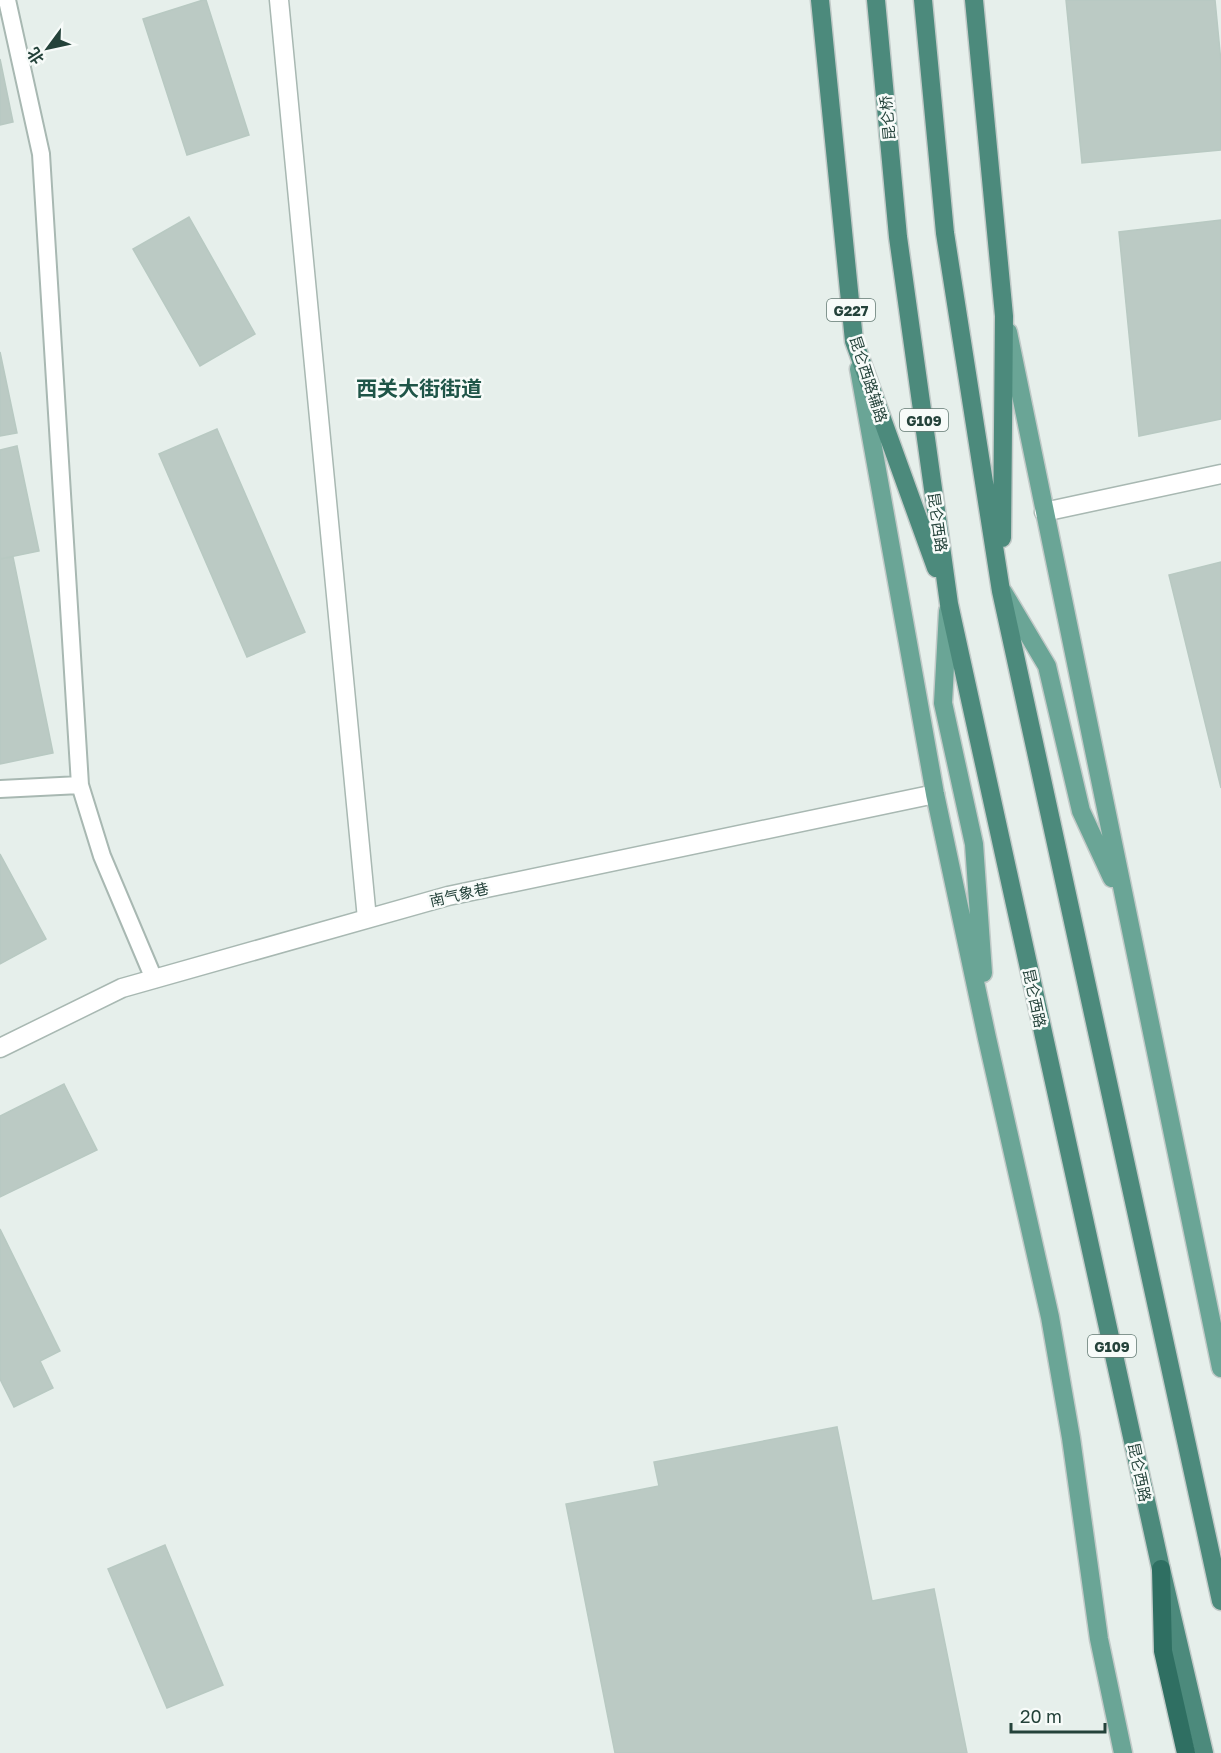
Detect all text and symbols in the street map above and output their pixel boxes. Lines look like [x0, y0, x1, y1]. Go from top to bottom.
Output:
north arrow [18, 18, 78, 78]
text: 北 [23, 44, 48, 68]
street label: 昆仑桥 [876, 95, 898, 141]
road number: G227 [827, 299, 875, 321]
street label: 昆仑西路辅路 [847, 333, 891, 425]
district label: 西关大街街道 [356, 375, 482, 401]
road number: G109 [900, 409, 948, 431]
street label: 昆仑西路 [925, 491, 951, 553]
street label: 南气象巷 [428, 878, 490, 910]
street label: 昆仑西路 [1020, 967, 1050, 1029]
road number: G109 [1088, 1335, 1136, 1357]
street label: 昆仑西路 [1125, 1441, 1155, 1503]
scale bar [1011, 1696, 1106, 1734]
text: 20 m [1020, 1705, 1062, 1727]

